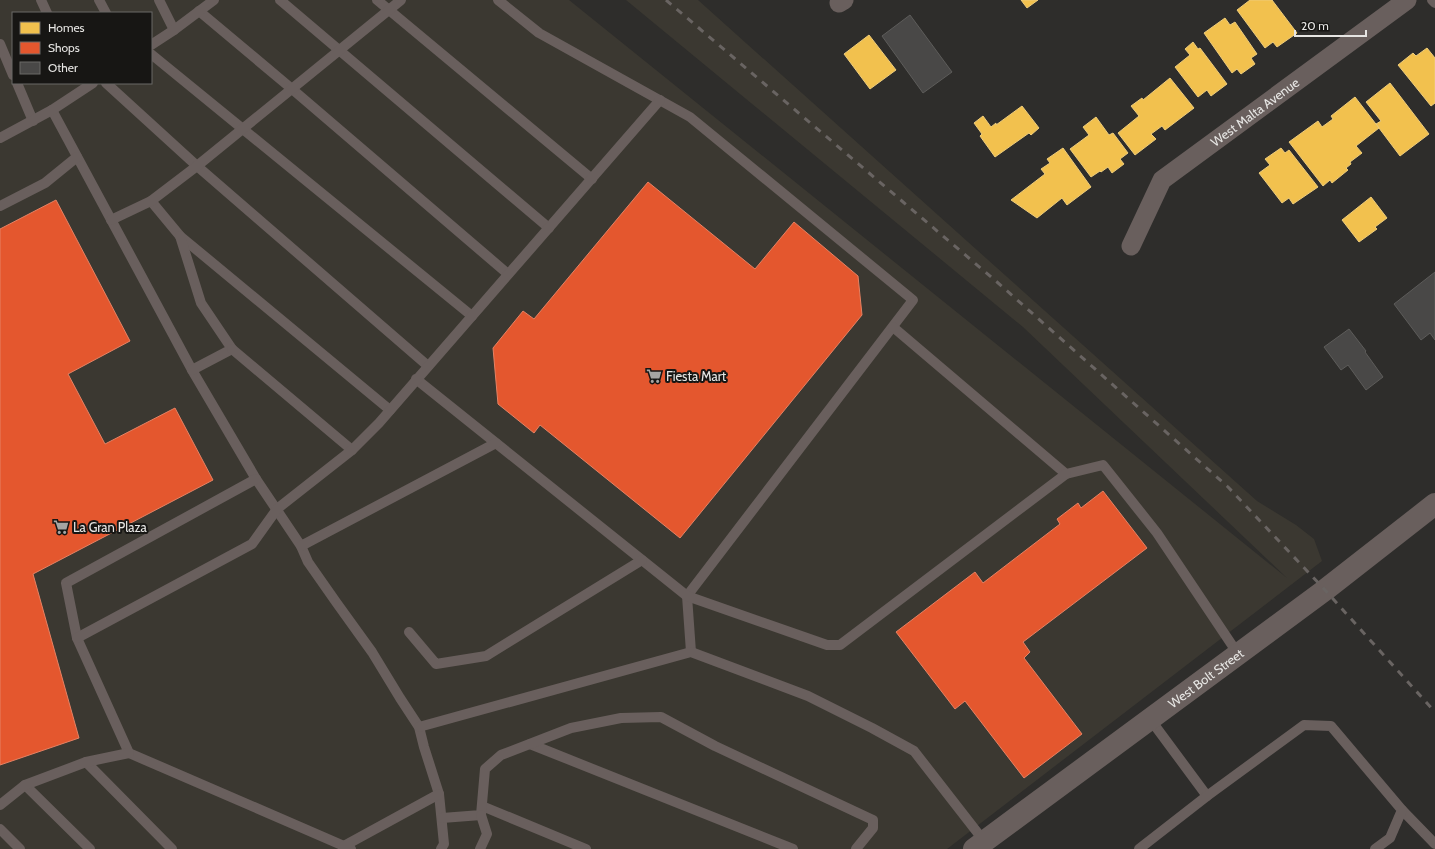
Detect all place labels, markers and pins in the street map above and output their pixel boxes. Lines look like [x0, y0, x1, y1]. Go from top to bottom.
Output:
supermarket icon: Fiesta Mart [645, 367, 663, 385]
place label: Fiesta Mart [666, 368, 727, 384]
supermarket icon: La Gran Plaza [52, 518, 70, 536]
place label: La Gran Plaza [73, 519, 148, 535]

